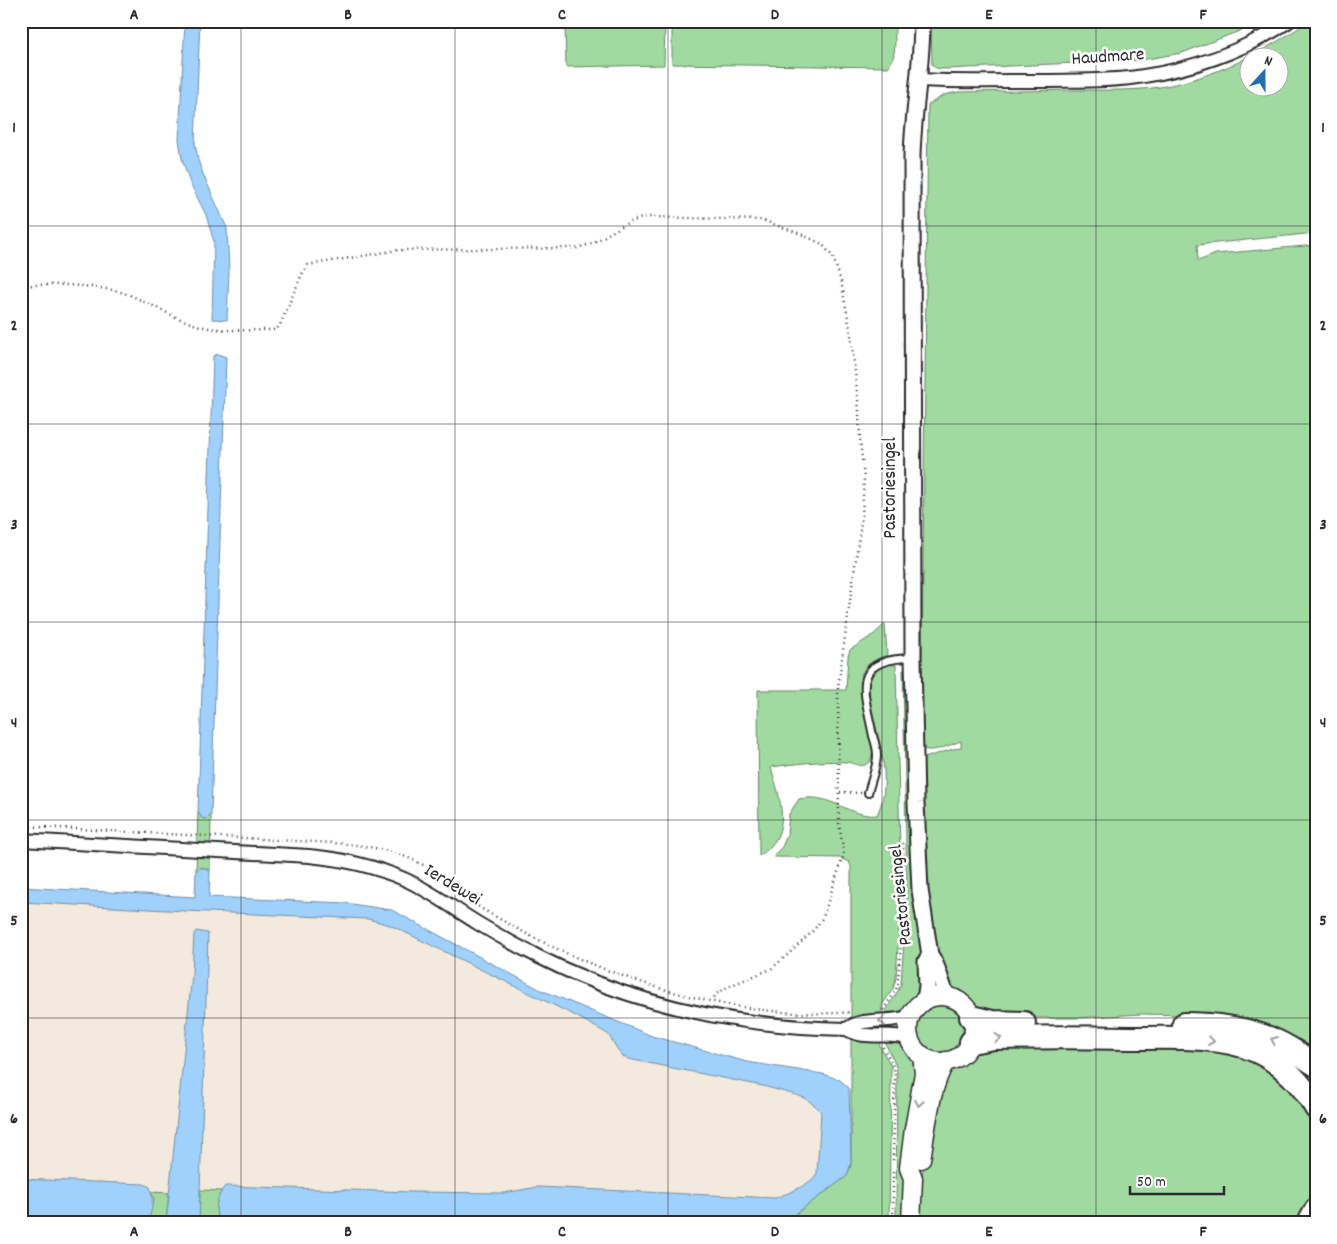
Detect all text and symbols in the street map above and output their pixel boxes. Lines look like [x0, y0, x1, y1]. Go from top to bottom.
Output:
text: A [130, 4, 139, 27]
text: B [344, 4, 352, 27]
text: C [558, 4, 566, 27]
text: D [771, 4, 780, 27]
text: E [985, 4, 993, 27]
text: F [1199, 4, 1207, 27]
street label: Haudmare [1071, 42, 1145, 74]
north arrow [1240, 48, 1290, 98]
text: N [1261, 51, 1275, 72]
text: 1 [12, 117, 16, 140]
text: 1 [1321, 117, 1325, 140]
text: 2 [11, 315, 18, 338]
text: 2 [1320, 315, 1327, 338]
street label: Pastoriesingel [878, 437, 905, 539]
text: 3 [10, 514, 18, 537]
text: 3 [1319, 514, 1327, 537]
text: 4 [11, 712, 17, 735]
text: 4 [1320, 712, 1326, 735]
street label: Pastoriesingel [883, 843, 921, 947]
street label: Ierdewei [418, 858, 486, 914]
text: 5 [10, 910, 18, 933]
text: 5 [1319, 910, 1327, 933]
one-way arrow [878, 1016, 886, 1027]
one-way arrow [994, 1033, 1002, 1043]
one-way arrow [1207, 1035, 1215, 1046]
one-way arrow [1270, 1036, 1279, 1047]
one-way arrow [914, 1099, 924, 1107]
text: 6 [10, 1108, 18, 1131]
text: 6 [1319, 1108, 1327, 1131]
scale bar [1130, 1164, 1223, 1196]
text: 50 m [1137, 1172, 1166, 1194]
text: A [130, 1221, 139, 1244]
text: B [344, 1221, 352, 1244]
text: C [558, 1221, 566, 1244]
text: D [771, 1221, 780, 1244]
text: E [985, 1221, 993, 1244]
text: F [1199, 1221, 1207, 1244]

